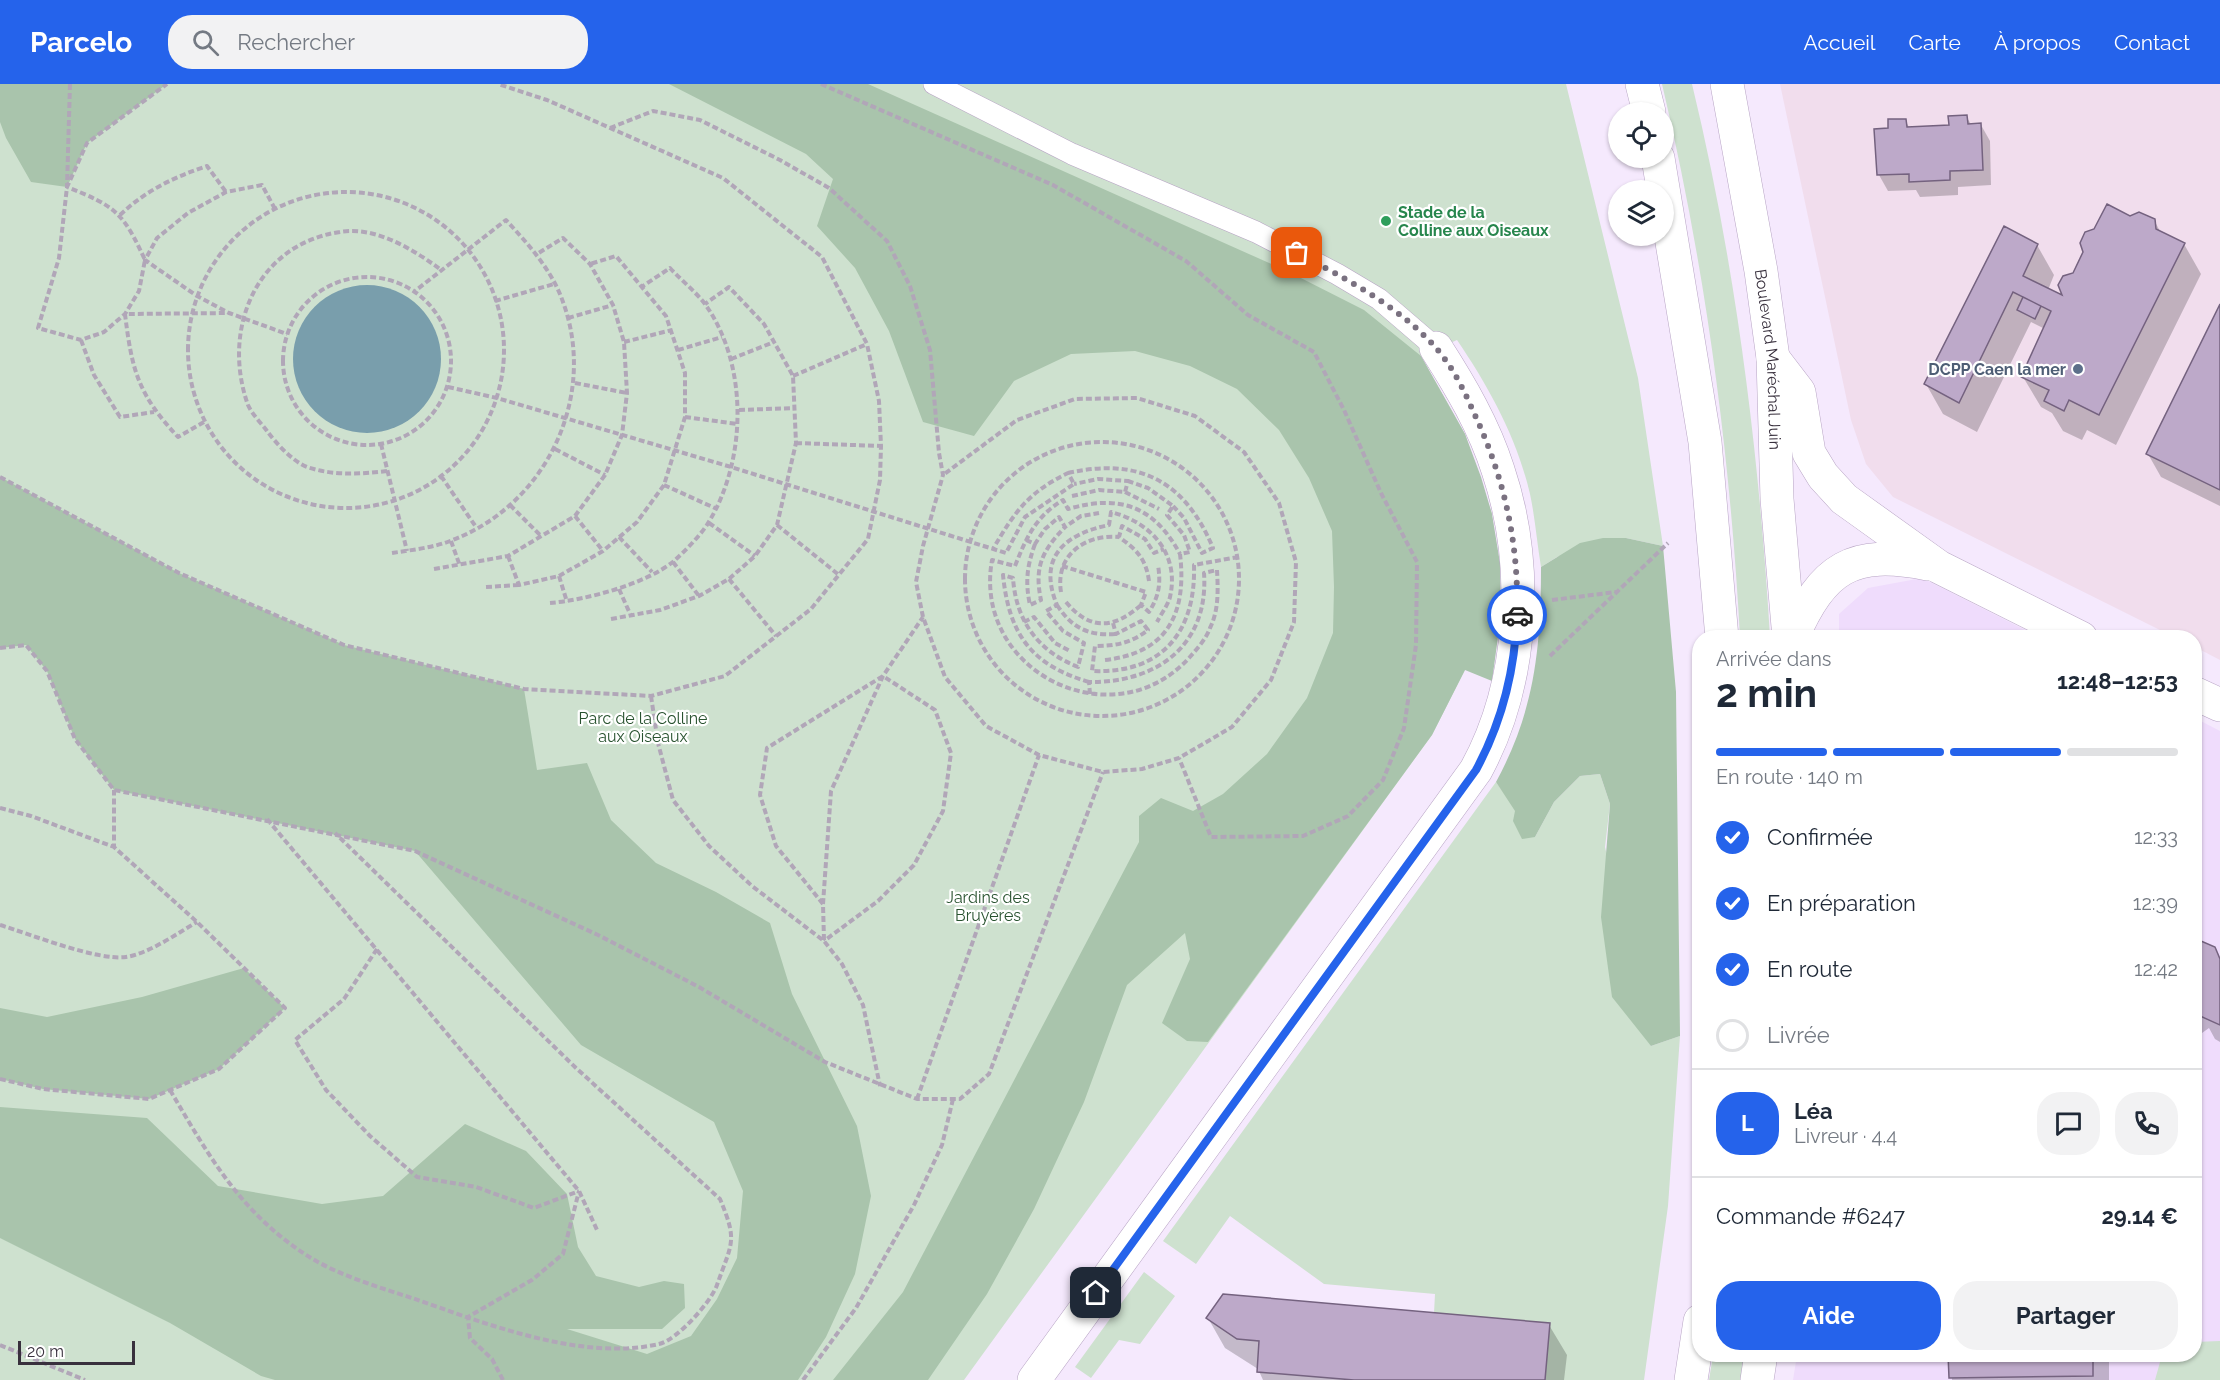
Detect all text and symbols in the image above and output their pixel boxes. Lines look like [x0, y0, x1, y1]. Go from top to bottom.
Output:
search box [168, 15, 588, 69]
text: Parcelo [30, 26, 132, 59]
icon: search [189, 26, 222, 59]
text: Rechercher [237, 29, 355, 55]
text: Accueil [1804, 30, 1876, 55]
text: Carte [1909, 30, 1961, 55]
text: À propos [1994, 30, 2081, 55]
text: Contact [2114, 30, 2190, 55]
map controls [1608, 102, 1674, 246]
button: locate [1608, 102, 1674, 168]
button: layers [1608, 180, 1674, 246]
place label: Stade de la Colline aux Oiseaux [1398, 203, 1549, 240]
marker: Stade de la Colline aux Oiseaux [1379, 214, 1393, 228]
pin [1271, 227, 1322, 278]
icon: bag [1280, 236, 1313, 269]
street label: Boulevard Maréchal Juin [1751, 268, 1785, 450]
place label: DCPP Caen la mer [1928, 360, 2066, 379]
marker: DCPP Caen la mer [2071, 362, 2085, 376]
courier [1487, 585, 1547, 645]
icon: car [1501, 599, 1534, 632]
text: Arrivée dans [1716, 647, 1831, 671]
text: 12:48–12:53 [2057, 668, 2178, 694]
text: 2 min [1716, 670, 1817, 716]
park label: Parc de la Colline aux Oiseaux [579, 709, 707, 746]
text: En route · 140 m [1716, 765, 1863, 789]
icon: check [1716, 821, 1749, 854]
text: Confirmée [1767, 824, 1873, 850]
text: 12:33 [2134, 825, 2178, 849]
icon: check [1716, 887, 1749, 920]
park label: Jardins des Bruyères [946, 888, 1030, 925]
text: En préparation [1767, 890, 1916, 916]
text: 12:39 [2133, 891, 2178, 915]
icon: check [1716, 953, 1749, 986]
text: En route [1767, 956, 1852, 982]
text: 12:42 [2134, 957, 2178, 981]
text: Livrée [1767, 1022, 1830, 1048]
button: chat [2037, 1092, 2100, 1155]
button: phone [2115, 1092, 2178, 1155]
text: Léa [1794, 1098, 1833, 1124]
text: L [1741, 1110, 1754, 1136]
text: Livreur · 4.4 [1794, 1124, 1897, 1148]
text: Commande #6247 [1716, 1203, 1905, 1229]
text: 29.14 € [2101, 1203, 2178, 1229]
pin [1070, 1267, 1121, 1318]
icon: home [1079, 1276, 1112, 1309]
button: Aide [1716, 1281, 1941, 1350]
button: Partager [1953, 1281, 2178, 1350]
scale bar [18, 1338, 135, 1366]
text: 20 m [27, 1342, 64, 1361]

